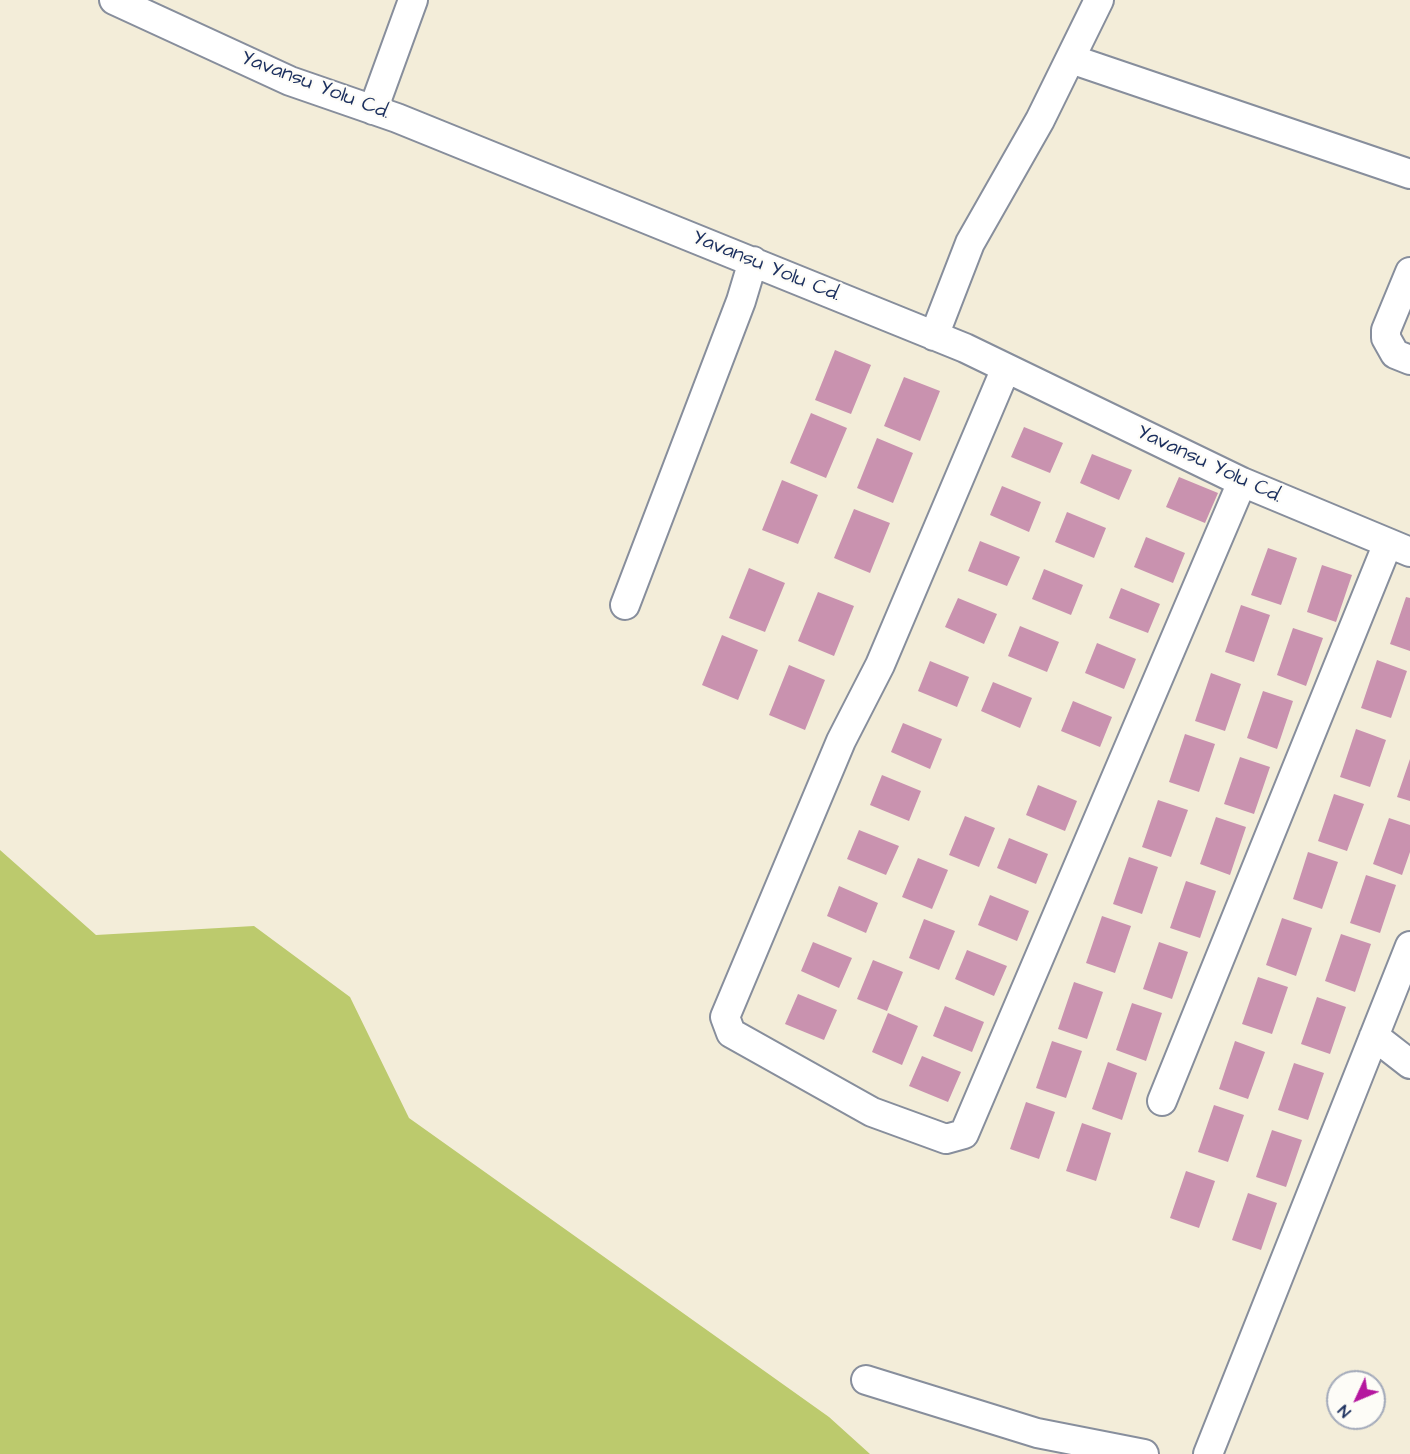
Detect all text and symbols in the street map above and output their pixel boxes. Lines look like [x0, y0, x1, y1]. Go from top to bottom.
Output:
street label: Yavansu Yolu Cd. [237, 46, 393, 126]
street label: Yavansu Yolu Cd. [688, 226, 844, 308]
street label: Yavansu Yolu Cd. [1132, 420, 1286, 510]
north arrow [1326, 1370, 1386, 1430]
text: N [1333, 1400, 1356, 1422]

